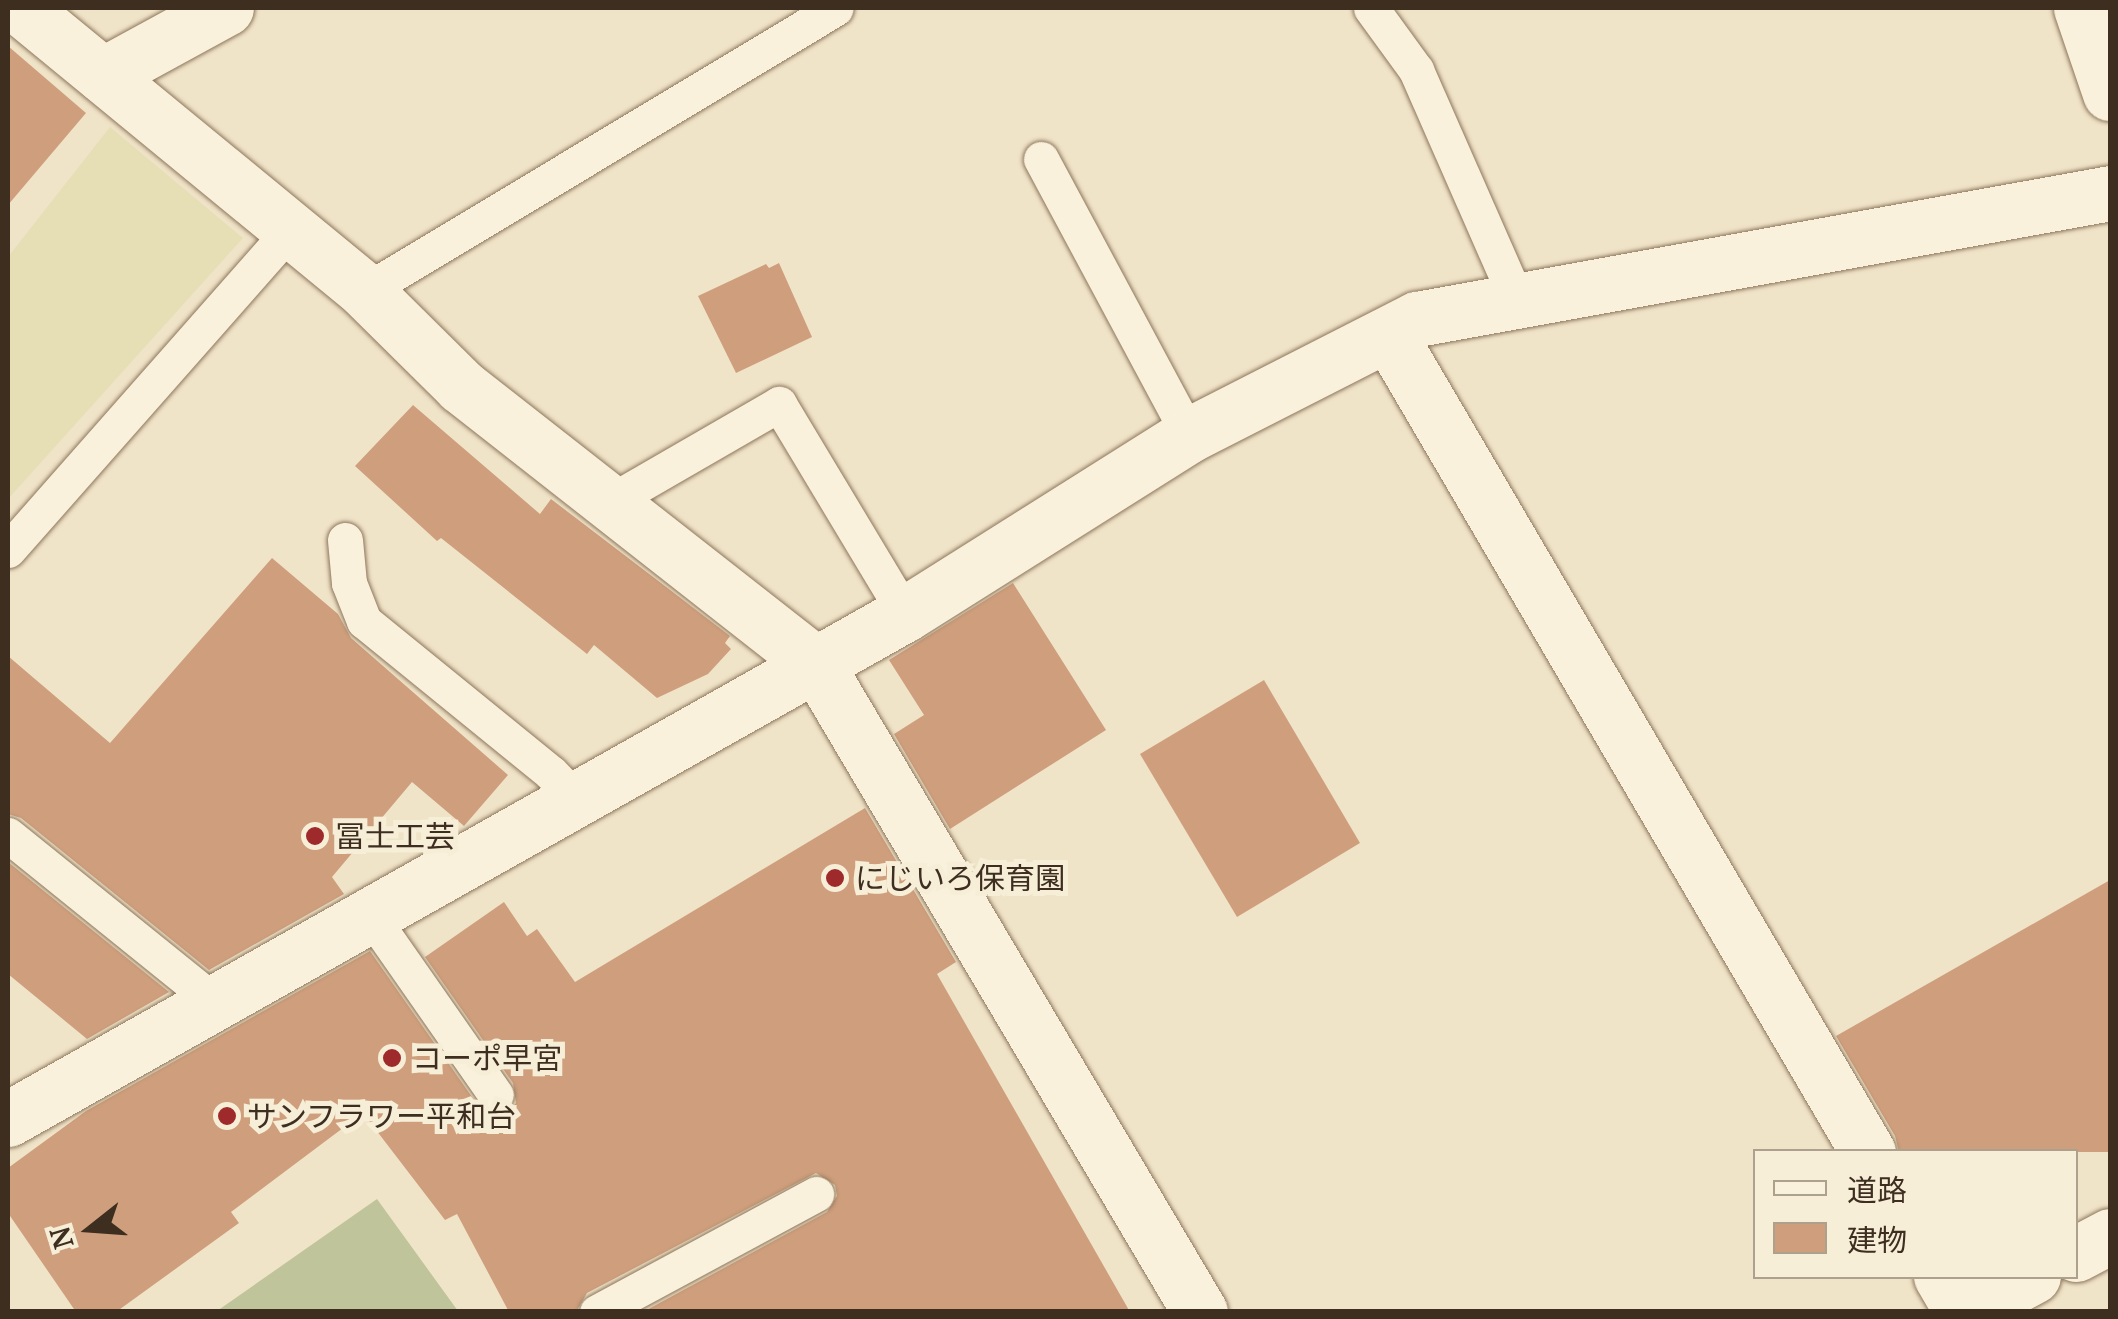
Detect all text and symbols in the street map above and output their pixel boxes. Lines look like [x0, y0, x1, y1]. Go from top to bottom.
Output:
place label: 冨士工芸 [335, 818, 455, 854]
marker: 冨士工芸 [304, 825, 326, 847]
place label: にじいろ保育園 [855, 860, 1065, 896]
marker: にじいろ保育園 [824, 867, 846, 889]
place label: コーポ早宮 [412, 1040, 562, 1076]
marker: コーポ早宮 [381, 1047, 403, 1069]
place label: サンフラワー平和台 [247, 1098, 517, 1134]
marker: サンフラワー平和台 [216, 1105, 238, 1127]
legend [1753, 1149, 2078, 1279]
text: 道路 [1847, 1170, 1907, 1210]
north arrow [40, 1179, 140, 1279]
text: 建物 [1847, 1220, 1907, 1260]
text: N [40, 1222, 82, 1253]

